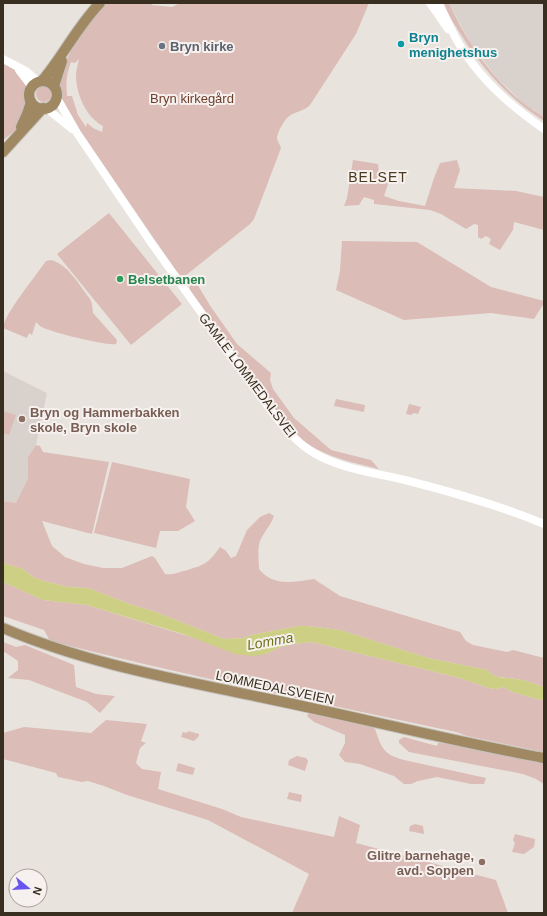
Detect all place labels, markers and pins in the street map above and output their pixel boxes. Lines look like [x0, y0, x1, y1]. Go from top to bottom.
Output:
place label: Bryn menighetshus [409, 30, 497, 60]
place label: Bryn kirke [170, 39, 234, 54]
marker: Bryn menighetshus [396, 39, 406, 49]
marker: Bryn kirke [157, 41, 167, 51]
place label: Belsetbanen [128, 272, 205, 287]
marker: Belsetbanen [115, 274, 125, 284]
place label: Bryn og Hammerbakken skole, Bryn skole [30, 405, 180, 435]
marker: Bryn og Hammerbakken skole, Bryn skole [17, 414, 27, 424]
place label: Glitre barnehage, avd. Soppen [367, 848, 474, 878]
marker: Glitre barnehage, avd. Soppen [477, 857, 487, 867]

